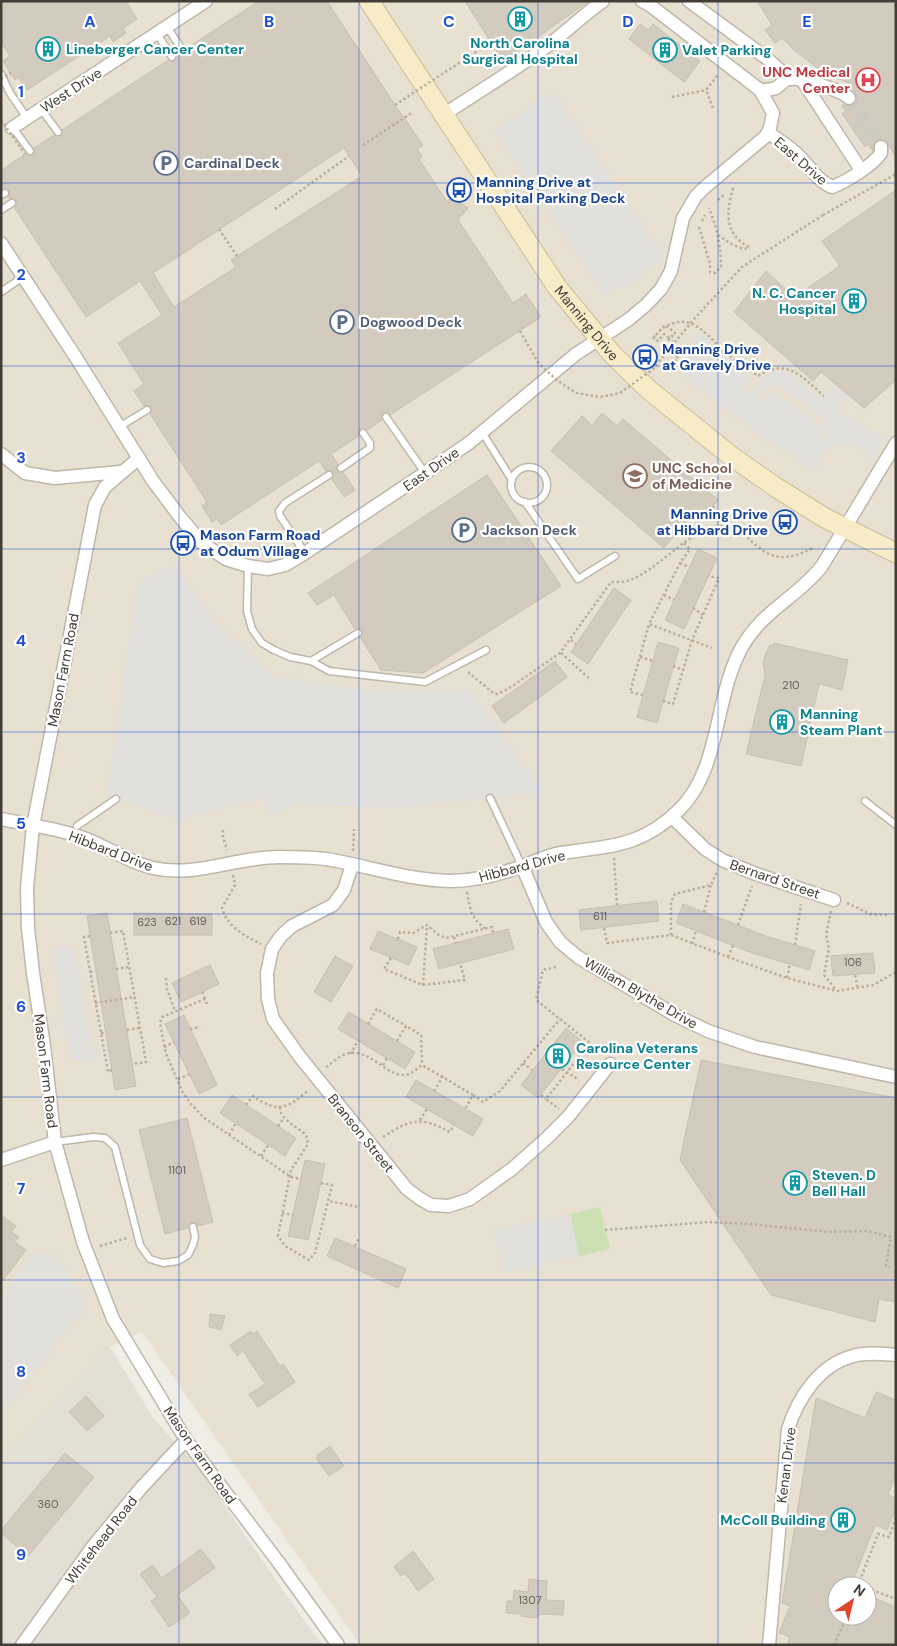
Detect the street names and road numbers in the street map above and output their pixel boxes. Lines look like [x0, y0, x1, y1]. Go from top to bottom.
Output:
street label: West Drive [37, 63, 105, 117]
street label: East Drive [771, 133, 831, 189]
street label: Manning Drive [551, 282, 623, 365]
street label: East Drive [399, 443, 463, 495]
street label: Mason Farm Road [43, 612, 83, 728]
street label: Hibbard Drive [66, 827, 156, 875]
street label: Hibbard Drive [477, 846, 567, 886]
street label: Bernard Street [727, 855, 823, 903]
street label: William Blythe Drive [581, 953, 701, 1033]
street label: Mason Farm Road [30, 1013, 62, 1129]
street label: Branson Street [324, 1090, 398, 1176]
street label: Mason Farm Road [160, 1403, 240, 1507]
street label: Kenan Drive [772, 1426, 800, 1504]
street label: Whitehead Road [61, 1492, 141, 1588]

